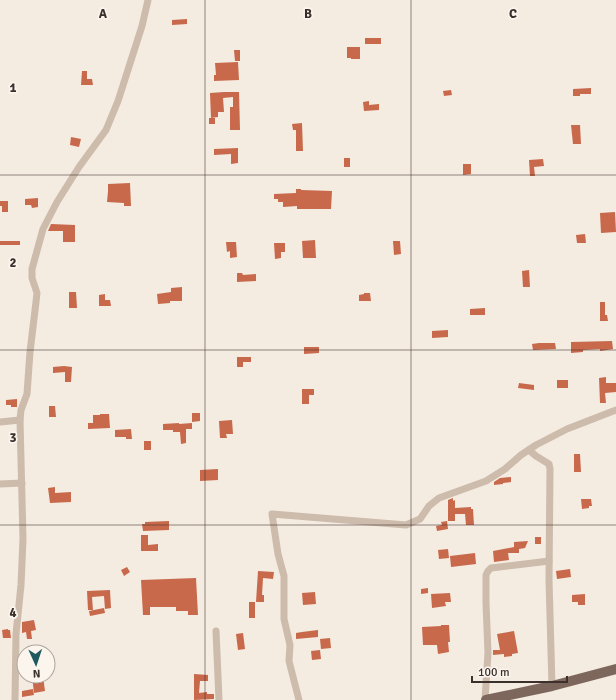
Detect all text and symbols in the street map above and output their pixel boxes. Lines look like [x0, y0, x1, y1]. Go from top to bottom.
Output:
text: A [99, 6, 108, 22]
text: B [304, 6, 312, 22]
text: C [509, 6, 517, 22]
text: 1 [9, 80, 17, 96]
text: 2 [9, 255, 17, 271]
text: 3 [9, 430, 17, 446]
text: 4 [9, 605, 17, 621]
north arrow [16, 644, 56, 684]
scale bar [472, 658, 567, 684]
text: 100 m [478, 665, 510, 680]
text: N [32, 667, 41, 680]

